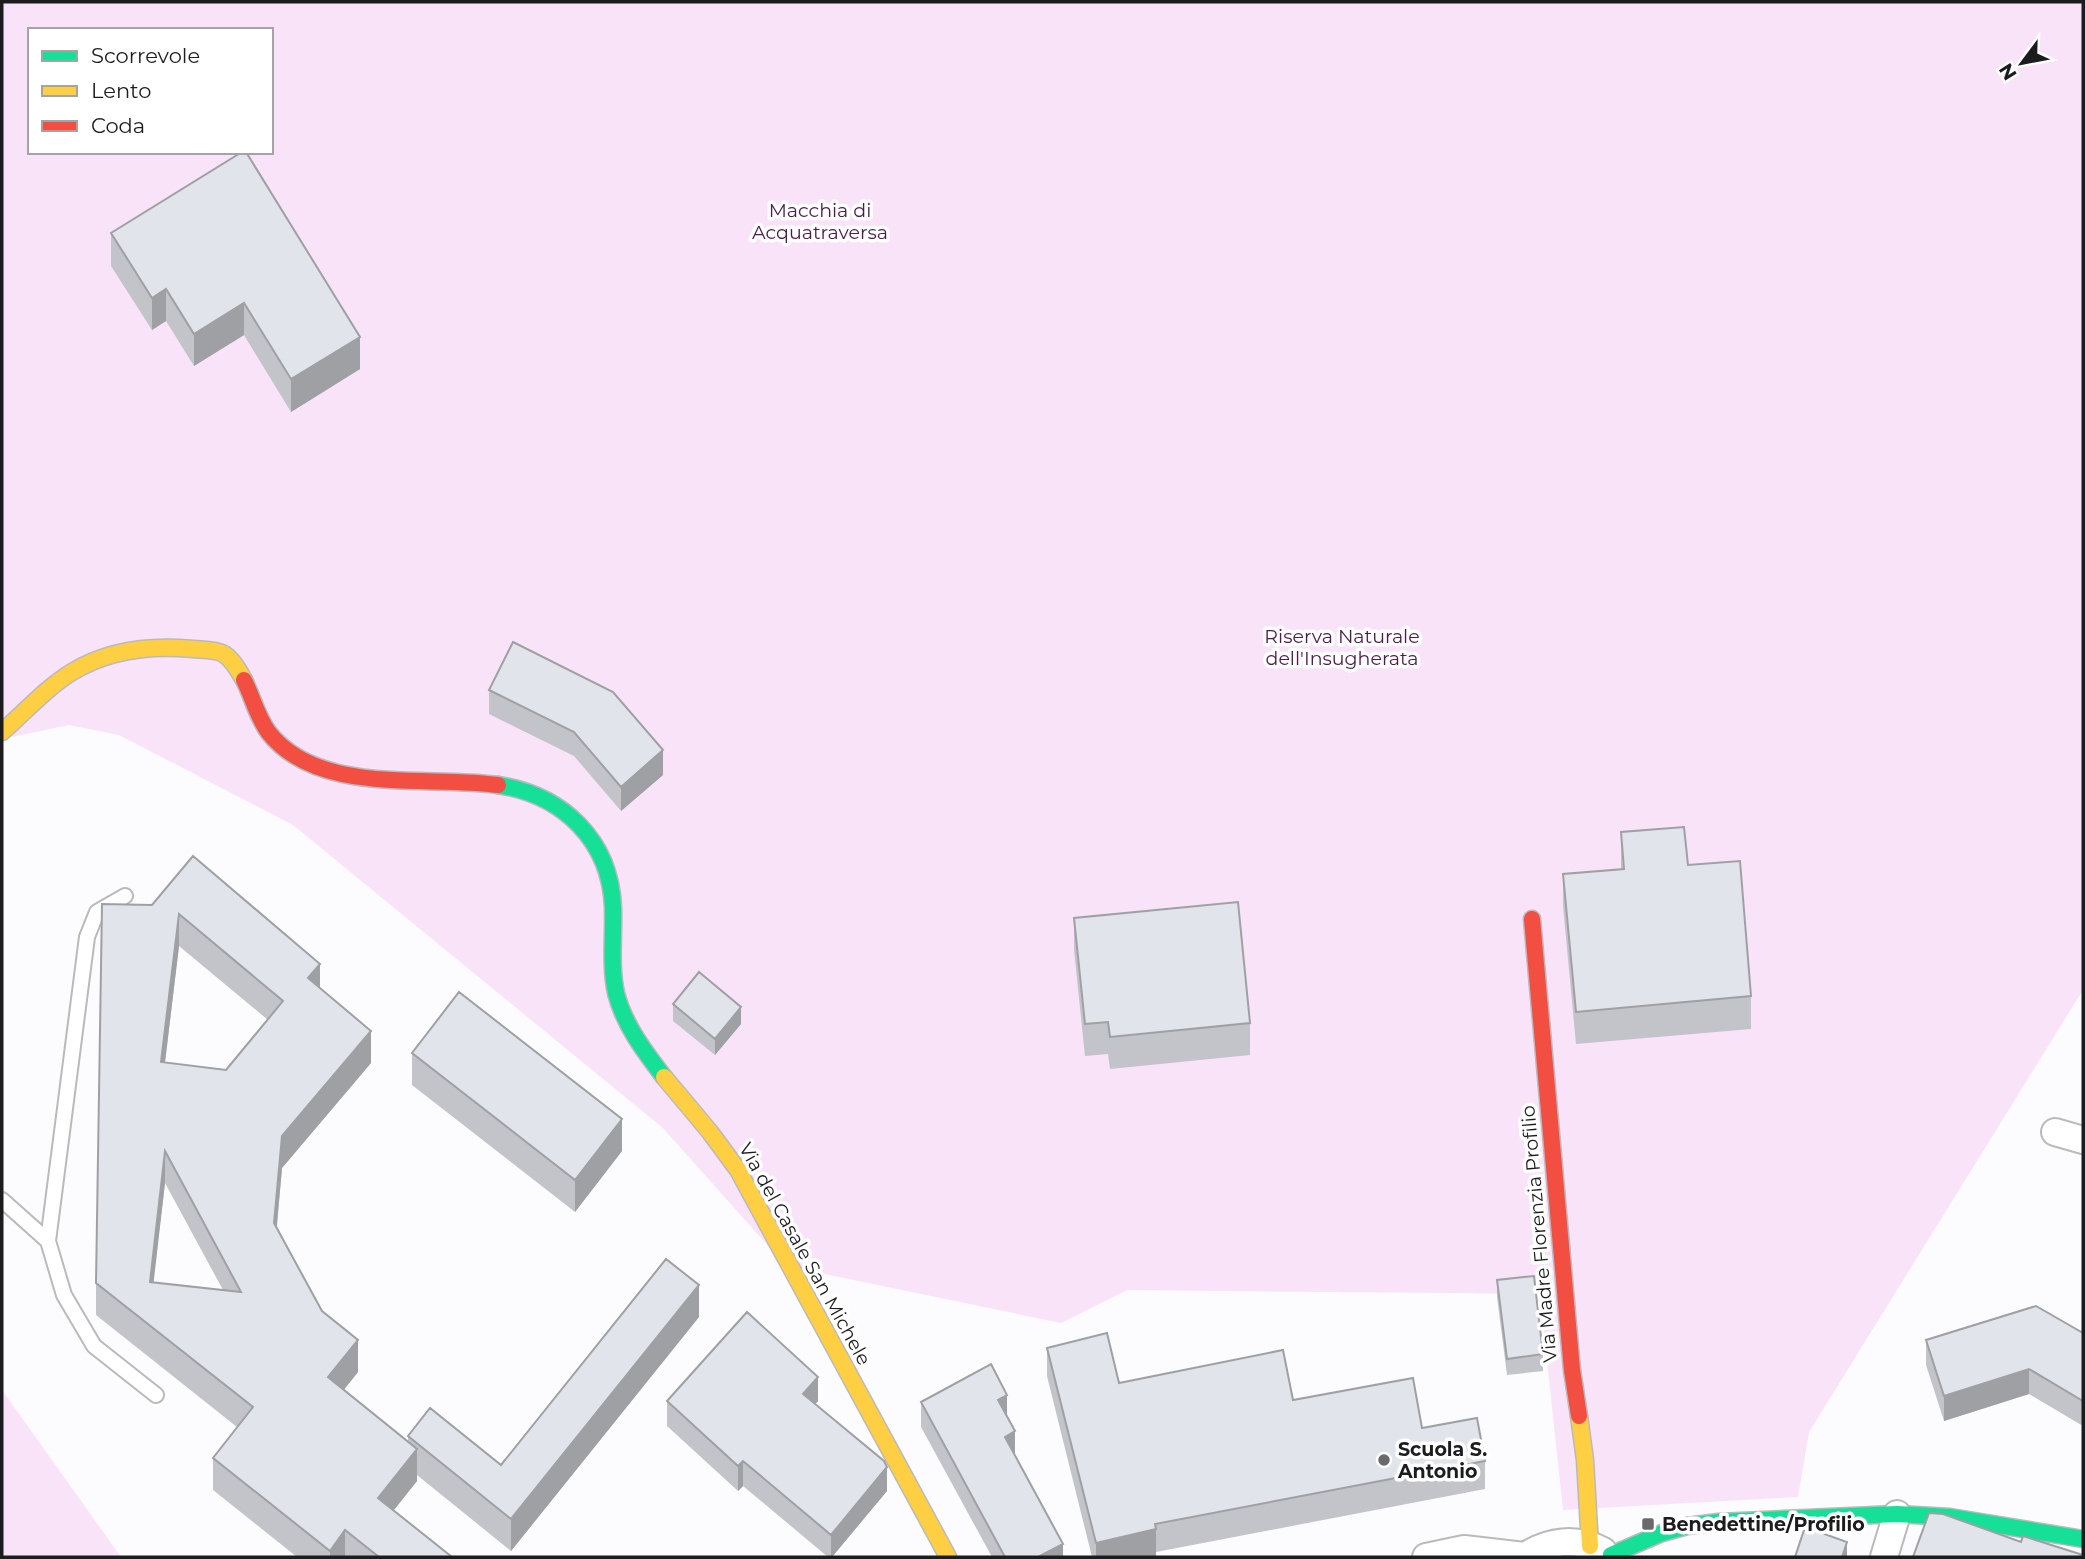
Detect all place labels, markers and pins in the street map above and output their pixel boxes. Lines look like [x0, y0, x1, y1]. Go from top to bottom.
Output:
place label: Scuola S. Antonio [1397, 1438, 1487, 1483]
marker: Scuola S. Antonio [1376, 1452, 1392, 1468]
place label: Benedettine/Profilio [1662, 1513, 1865, 1536]
marker: Benedettine/Profilio [1640, 1516, 1656, 1532]

